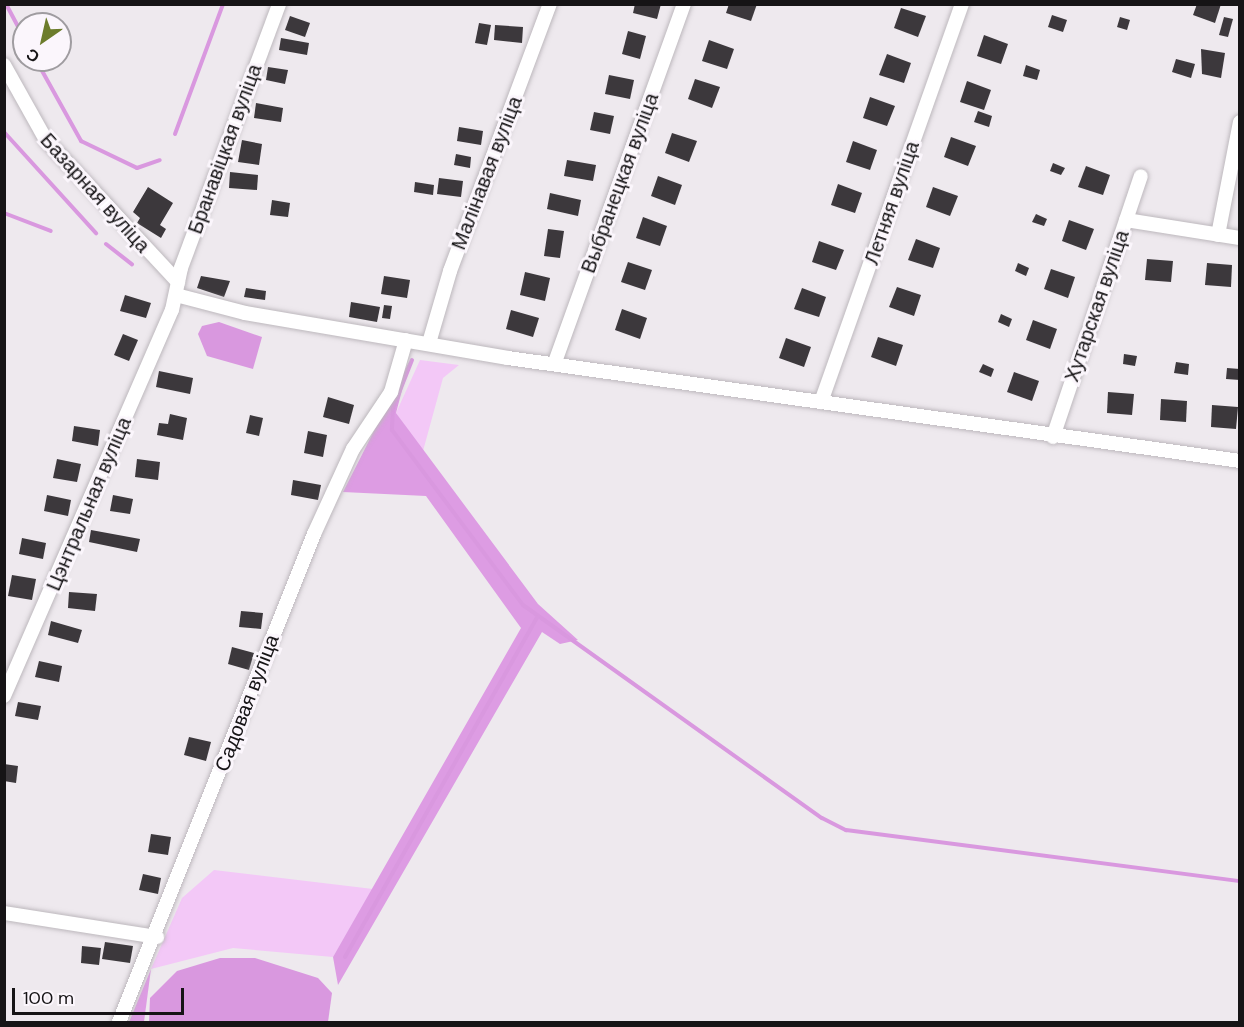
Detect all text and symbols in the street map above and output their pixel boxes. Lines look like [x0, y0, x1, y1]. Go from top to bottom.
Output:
north arrow [12, 12, 72, 72]
text: С [22, 44, 43, 68]
street label: Бранавіцкая вуліца [183, 61, 267, 237]
street label: Выбранецкая вуліца [576, 90, 664, 276]
street label: Малінавая вуліца [447, 93, 527, 253]
street label: Базарная вуліца [35, 128, 155, 258]
street label: Летняя вуліца [860, 138, 924, 268]
street label: Хутарская вуліца [1060, 227, 1134, 385]
street label: Цэнтральная вуліца [42, 414, 136, 594]
street label: Садовая вуліца [210, 631, 284, 775]
scale bar [15, 976, 188, 1014]
text: 100 m [23, 986, 74, 1010]

